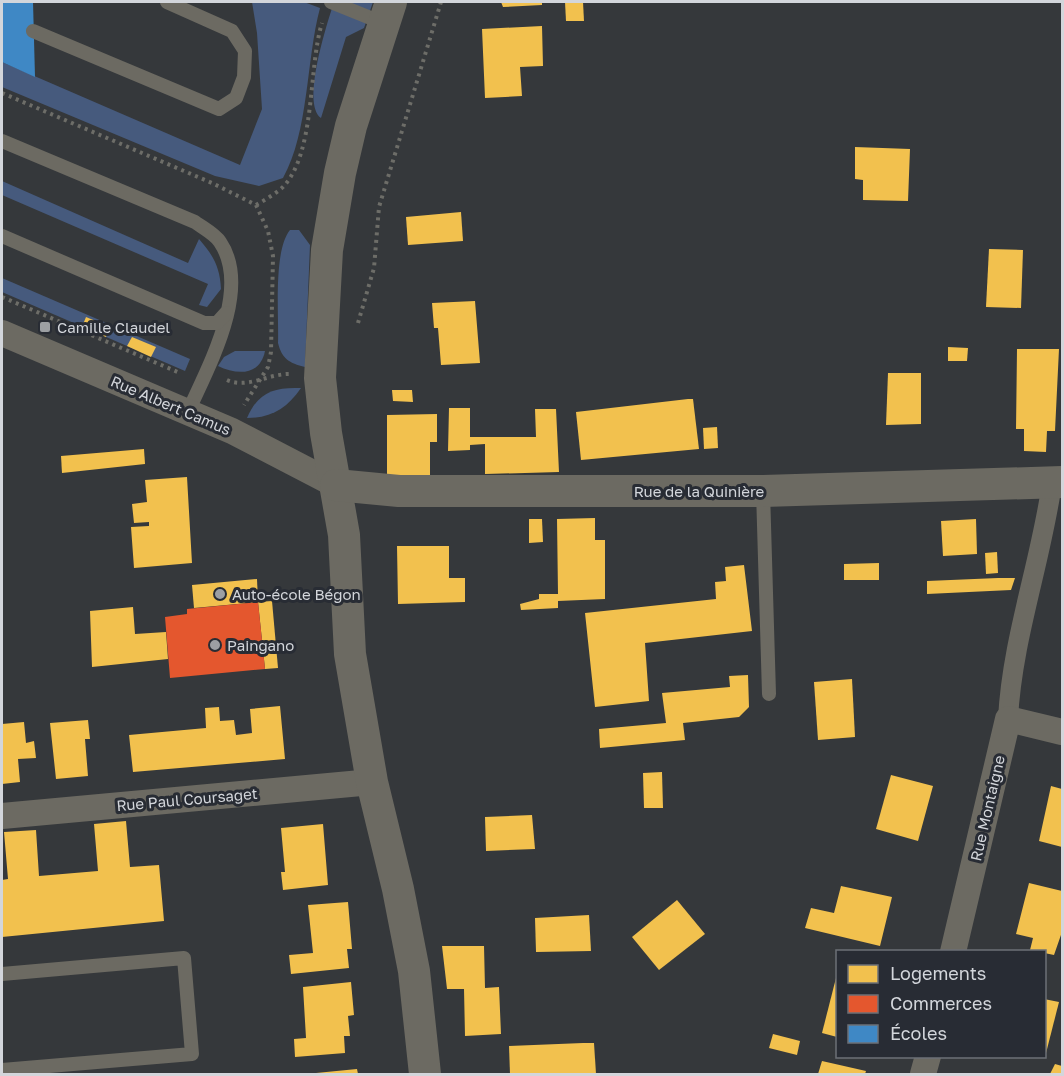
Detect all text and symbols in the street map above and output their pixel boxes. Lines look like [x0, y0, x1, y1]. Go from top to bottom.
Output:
place label: Camille Claudel [57, 318, 170, 336]
marker: Camille Claudel [38, 320, 52, 334]
street label: Rue Albert Camus [108, 372, 234, 438]
street label: Rue de la Quinière [634, 482, 765, 500]
place label: Auto-école Bégon [232, 585, 361, 603]
marker: Auto-école Bégon [213, 587, 227, 601]
place label: Paingano [227, 636, 294, 654]
marker: Paingano [208, 638, 222, 652]
street label: Rue Montaigne [966, 753, 1008, 863]
street label: Rue Paul Coursaget [116, 784, 258, 814]
legend [836, 950, 1046, 1058]
text: Logements [890, 962, 986, 984]
text: Commerces [890, 992, 992, 1014]
text: Écoles [890, 1022, 947, 1044]

